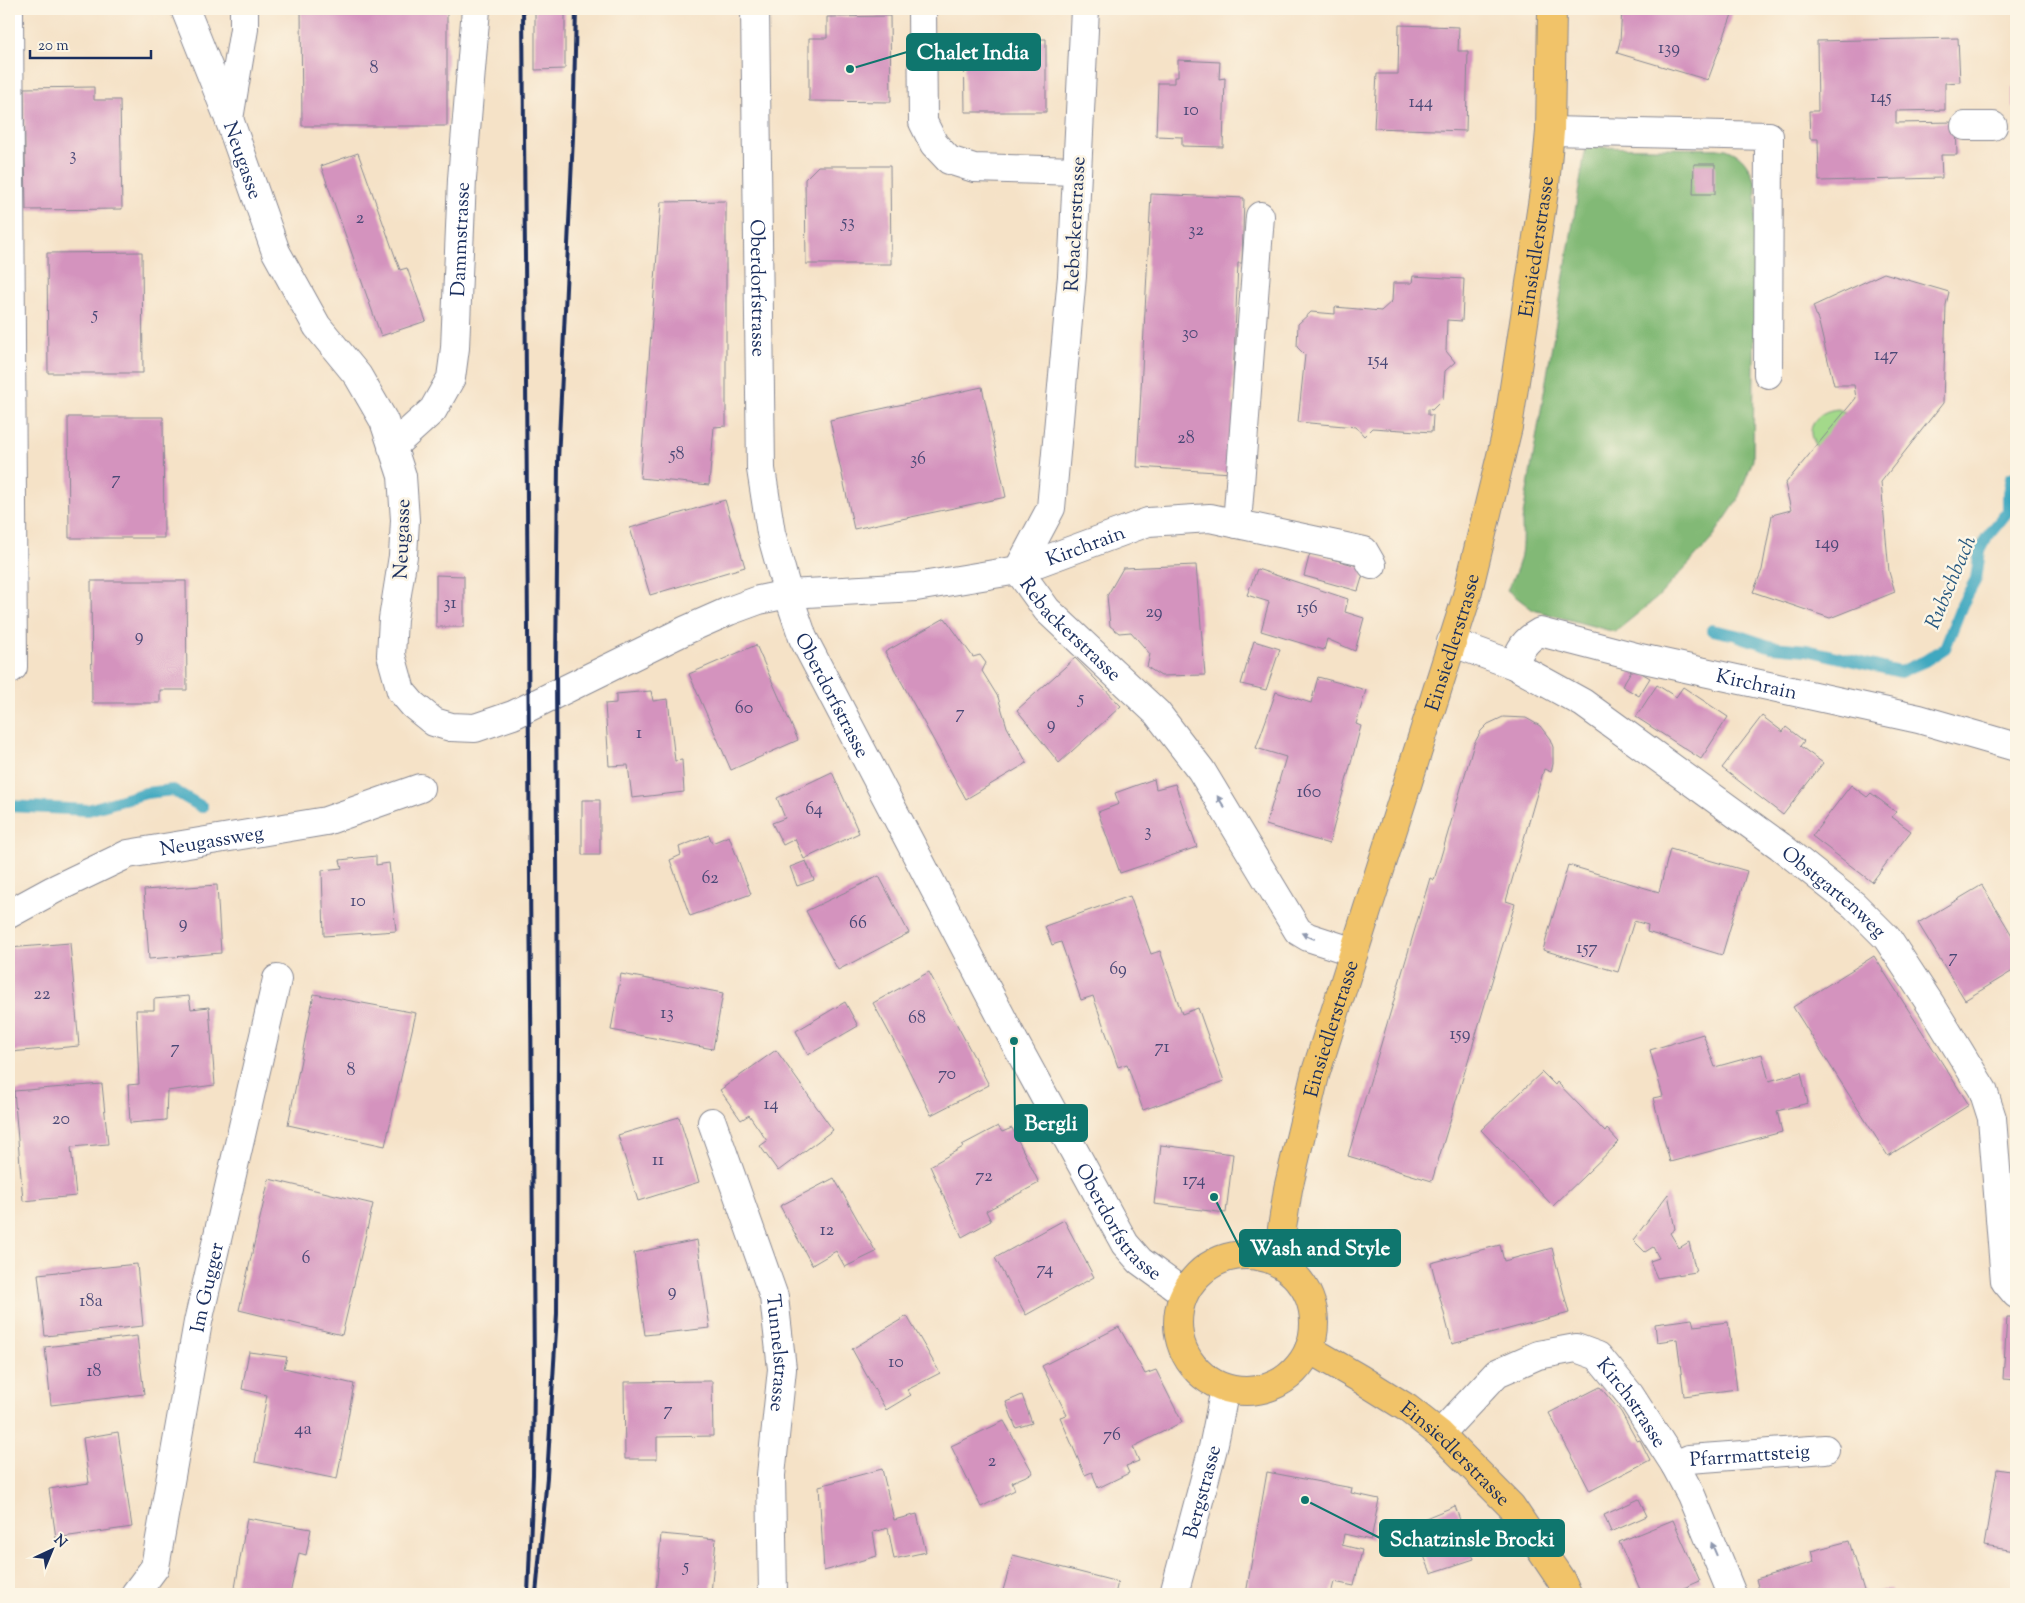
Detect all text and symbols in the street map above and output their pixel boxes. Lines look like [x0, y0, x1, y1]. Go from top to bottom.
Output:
scale bar [30, 28, 151, 60]
callout: Chalet India [907, 34, 1040, 70]
text: 20 m [38, 36, 69, 57]
house number: 139 [1658, 36, 1680, 62]
text: Chalet India [917, 39, 1030, 69]
house number: 8 [370, 56, 379, 82]
house number: 145 [1870, 85, 1892, 111]
house number: 144 [1409, 90, 1433, 116]
house number: 10 [1183, 98, 1199, 124]
street label: Neugasse [214, 118, 268, 204]
house number: 3 [69, 143, 77, 169]
street label: Rebackerstrasse [1058, 156, 1095, 293]
street label: Einsiedlerstrasse [1513, 175, 1563, 320]
street label: Dammstrasse [445, 182, 479, 297]
house number: 2 [356, 206, 365, 232]
house number: 53 [840, 210, 855, 236]
house number: 32 [1188, 218, 1204, 244]
street label: Oberdorfstrasse [741, 219, 772, 357]
house number: 5 [91, 302, 98, 328]
house number: 30 [1182, 321, 1198, 347]
house number: 147 [1874, 343, 1898, 369]
house number: 154 [1367, 348, 1389, 374]
house number: 28 [1177, 426, 1195, 452]
house number: 58 [668, 442, 685, 468]
house number: 36 [910, 447, 926, 473]
house number: 7 [111, 467, 121, 493]
street label: Neugasse [388, 498, 419, 580]
street label: Kirchrain [1042, 520, 1130, 575]
house number: 149 [1815, 531, 1839, 557]
water label: Rubschbach [1919, 532, 1985, 634]
street label: Einsiedlerstrasse [1419, 571, 1489, 715]
street label: Rebackerstrasse [1011, 572, 1127, 689]
house number: 31 [443, 591, 457, 617]
house number: 156 [1296, 596, 1318, 622]
house number: 29 [1145, 600, 1163, 626]
house number: 9 [135, 624, 144, 650]
street label: Oberdorfstrasse [786, 628, 875, 764]
street label: Kirchrain [1713, 663, 1800, 709]
house number: 5 [1077, 686, 1084, 712]
house number: 60 [735, 696, 753, 722]
house number: 7 [955, 701, 965, 727]
house number: 9 [1047, 712, 1056, 738]
house number: 1 [636, 721, 642, 747]
house number: 160 [1297, 780, 1321, 806]
one-way arrow [1216, 795, 1225, 808]
house number: 64 [805, 797, 823, 823]
house number: 3 [1144, 819, 1152, 845]
street label: Neugassweg [158, 820, 266, 865]
street label: Obstgartenweg [1774, 840, 1892, 946]
house number: 62 [701, 866, 719, 892]
house number: 10 [350, 889, 366, 915]
house number: 9 [179, 911, 188, 937]
house number: 66 [849, 911, 867, 937]
one-way arrow [1301, 932, 1316, 941]
house number: 157 [1576, 936, 1598, 962]
house number: 7 [1948, 945, 1958, 971]
house number: 69 [1109, 957, 1127, 983]
street label: Einsiedlerstrasse [1298, 957, 1368, 1101]
house number: 22 [34, 982, 51, 1008]
house number: 13 [660, 1001, 674, 1027]
house number: 68 [908, 1006, 926, 1032]
house number: 159 [1449, 1022, 1471, 1048]
house number: 71 [1154, 1035, 1170, 1061]
house number: 7 [170, 1036, 180, 1062]
house number: 8 [347, 1058, 356, 1084]
house number: 70 [938, 1062, 956, 1088]
house number: 14 [763, 1092, 779, 1118]
callout: Bergli [1015, 1105, 1087, 1141]
house number: 20 [52, 1107, 70, 1133]
text: Bergli [1025, 1110, 1078, 1140]
house number: 11 [652, 1148, 664, 1174]
street label: Oberdorfstrasse [1067, 1159, 1167, 1289]
house number: 72 [975, 1164, 993, 1190]
house number: 174 [1183, 1168, 1206, 1194]
house number: 12 [820, 1218, 835, 1244]
callout: Wash and Style [1240, 1230, 1400, 1266]
text: Wash and Style [1250, 1235, 1390, 1265]
street label: Im Gugger [184, 1240, 233, 1335]
house number: 6 [302, 1246, 311, 1272]
house number: 74 [1037, 1257, 1053, 1283]
house number: 9 [668, 1279, 677, 1305]
house number: 18a [79, 1289, 103, 1315]
street label: Tunnelstrasse [757, 1293, 794, 1413]
house number: 10 [888, 1350, 904, 1376]
street label: Kirchstrasse [1588, 1352, 1672, 1454]
house number: 18 [86, 1359, 102, 1385]
street label: Einsiedlerstrasse [1393, 1396, 1516, 1514]
house number: 7 [663, 1398, 673, 1424]
house number: 4a [294, 1417, 312, 1443]
house number: 76 [1103, 1423, 1121, 1449]
street label: Pfarrmattsteig [1689, 1438, 1811, 1476]
street label: Bergstrasse [1177, 1442, 1230, 1542]
house number: 2 [988, 1449, 997, 1475]
callout: Schatzinsle Brocki [1380, 1520, 1564, 1556]
north arrow [28, 1526, 78, 1576]
text: Schatzinsle Brocki [1390, 1526, 1554, 1556]
text: N [49, 1531, 71, 1553]
one-way arrow [1709, 1542, 1717, 1556]
house number: 5 [682, 1554, 689, 1580]

